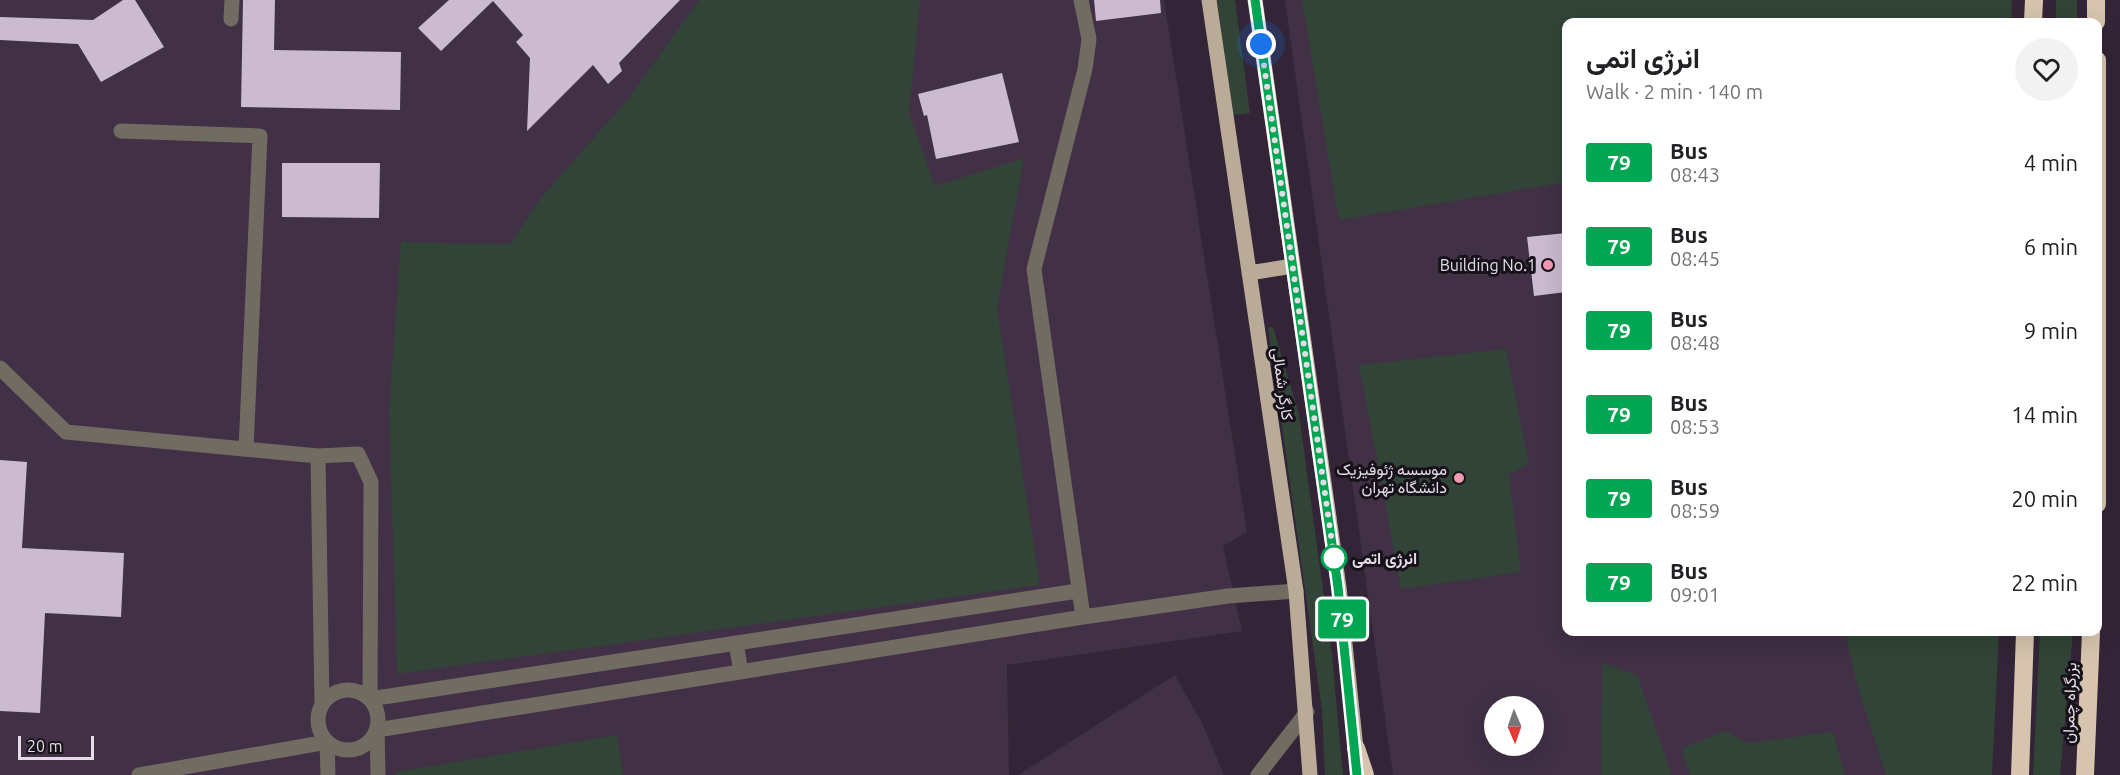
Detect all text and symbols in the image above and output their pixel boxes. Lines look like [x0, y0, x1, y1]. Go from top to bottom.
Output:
your location [1246, 29, 1276, 59]
button: heart [2015, 38, 2078, 101]
text: انرژی اتمی [1586, 42, 1700, 73]
text: Walk · 2 min · 140 m [1586, 80, 1763, 103]
text: Bus [1670, 138, 1708, 163]
text: 79 [1607, 150, 1631, 174]
text: 4 min [2024, 150, 2078, 175]
text: 08:43 [1670, 163, 1720, 186]
text: Bus [1670, 222, 1708, 247]
text: 79 [1607, 234, 1631, 258]
text: 6 min [2024, 234, 2078, 259]
text: 08:45 [1670, 247, 1720, 270]
place label: Building No.1 [1440, 256, 1536, 274]
marker: Building No.1 [1541, 258, 1555, 272]
text: Bus [1670, 306, 1708, 331]
text: 79 [1607, 318, 1631, 342]
text: 9 min [2024, 318, 2078, 343]
text: 08:48 [1670, 331, 1720, 354]
street label: کارگر شمالی [1267, 347, 1297, 422]
text: Bus [1670, 390, 1708, 415]
text: 79 [1607, 402, 1631, 426]
text: 14 min [2011, 402, 2078, 427]
text: 08:53 [1670, 415, 1720, 438]
place label: موسسه ژئوفیزیک دانشگاه تهران [1336, 460, 1447, 498]
marker: موسسه ژئوفیزیک دانشگاه تهران [1452, 471, 1466, 485]
text: Bus [1670, 474, 1708, 499]
text: 79 [1607, 486, 1631, 510]
text: 20 min [2011, 486, 2078, 511]
text: 08:59 [1670, 499, 1720, 522]
marker: انرژی اتمی [1321, 545, 1347, 571]
place label: انرژی اتمی [1352, 549, 1417, 569]
text: Bus [1670, 558, 1708, 583]
text: 79 [1607, 570, 1631, 594]
text: 22 min [2011, 570, 2078, 595]
text: 09:01 [1670, 583, 1720, 606]
line badge: 79 [1315, 600, 1369, 638]
text: 79 [1330, 607, 1354, 631]
street label: بزرگراه چمران [2059, 662, 2082, 744]
north arrow [1484, 696, 1544, 756]
map controls [1484, 696, 1544, 756]
scale bar [18, 733, 94, 760]
text: 20 m [27, 737, 63, 755]

